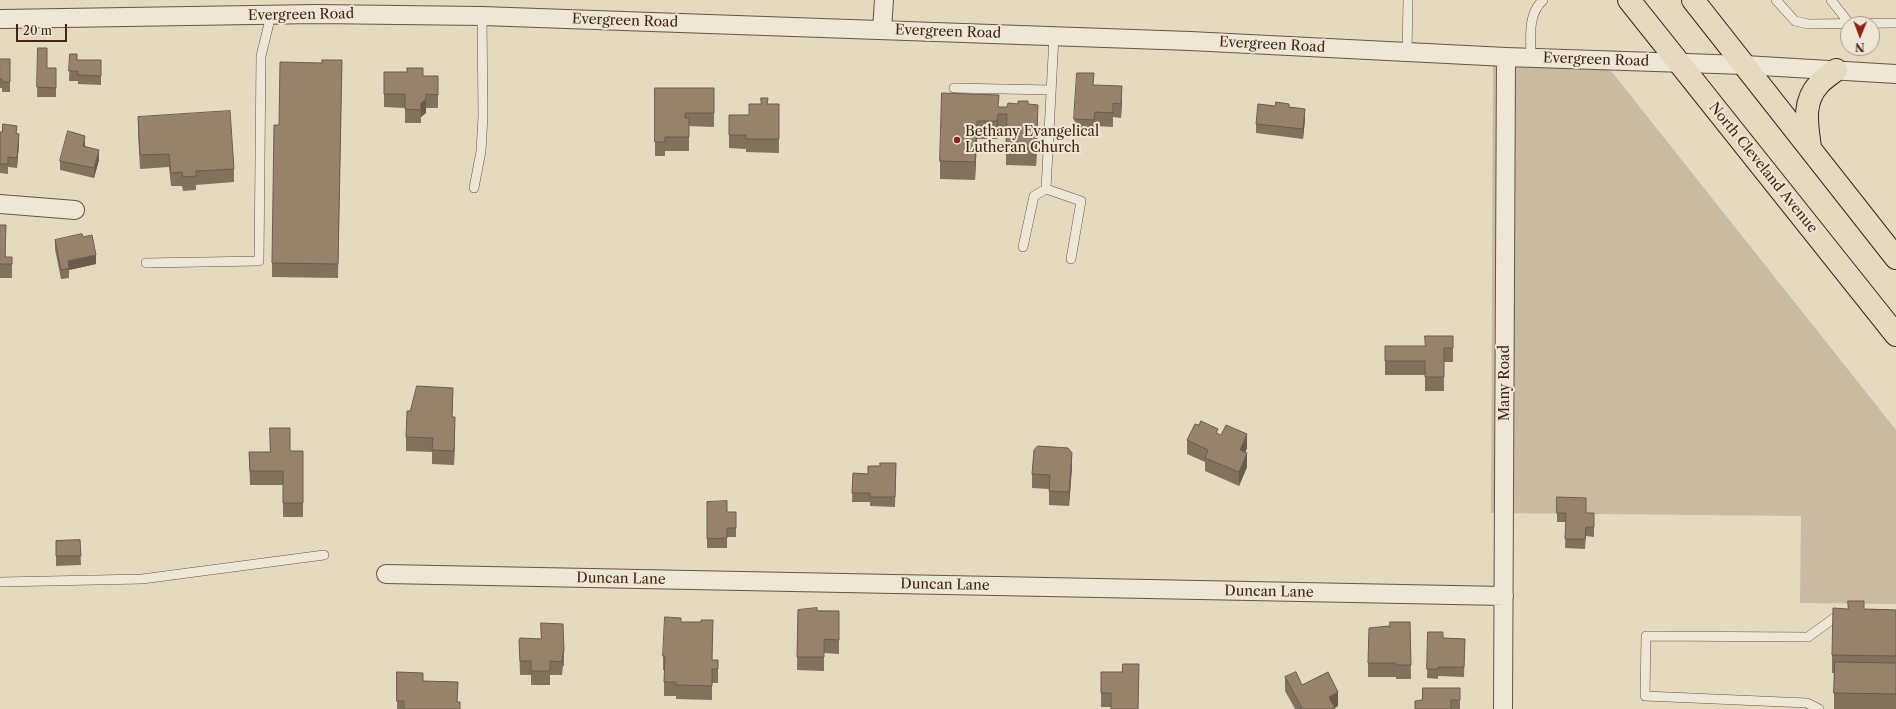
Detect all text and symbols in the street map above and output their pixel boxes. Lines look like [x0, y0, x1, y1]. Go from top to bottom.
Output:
street label: Evergreen Road [248, 6, 354, 24]
street label: Evergreen Road [572, 11, 678, 31]
scale bar [18, 16, 69, 42]
north arrow [1840, 16, 1880, 56]
street label: Evergreen Road [895, 22, 1001, 42]
text: 20 m [23, 23, 52, 38]
street label: Evergreen Road [1218, 34, 1326, 56]
text: N [1855, 40, 1865, 54]
street label: Evergreen Road [1543, 50, 1649, 70]
street label: North Cleveland Avenue [1705, 99, 1821, 237]
place label: Bethany Evangelical Lutheran Church [965, 124, 1099, 156]
marker: Bethany Evangelical Lutheran Church [952, 135, 962, 145]
street label: Many Road [1497, 345, 1513, 421]
street label: Duncan Lane [576, 570, 666, 588]
street label: Duncan Lane [900, 576, 990, 594]
street label: Duncan Lane [1224, 583, 1314, 601]

